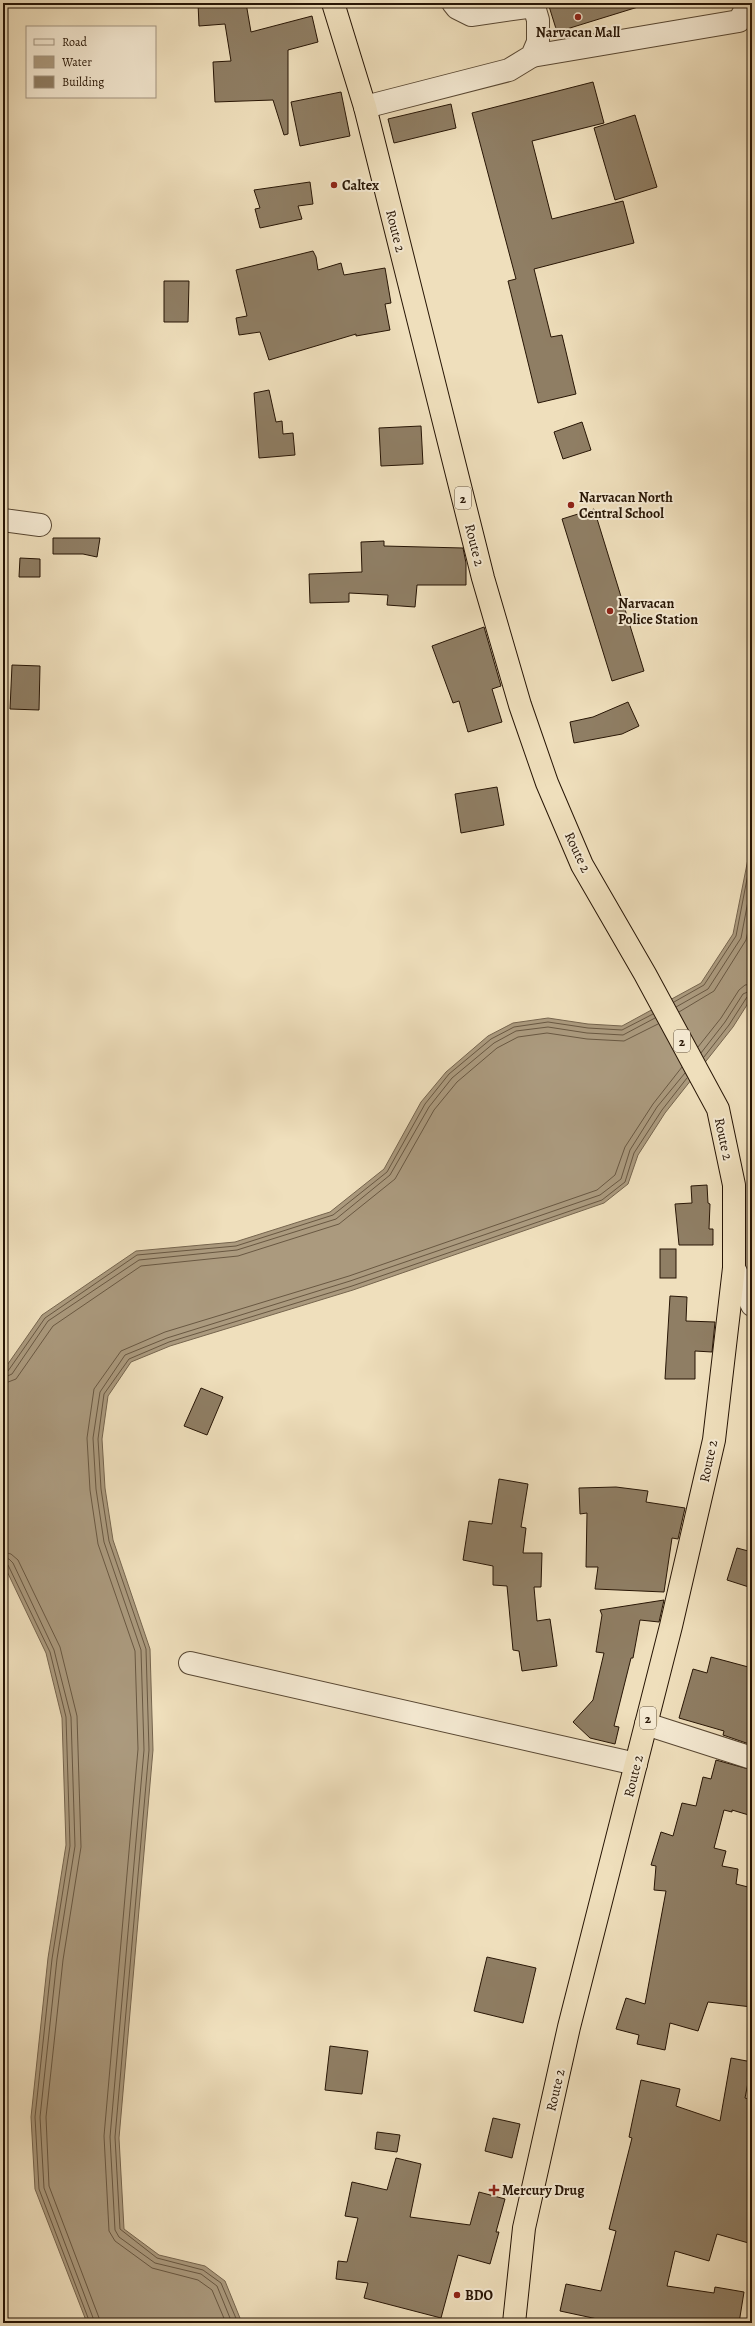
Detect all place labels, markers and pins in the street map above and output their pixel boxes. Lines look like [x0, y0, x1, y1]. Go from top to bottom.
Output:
marker: Narvacan Mall [573, 12, 583, 22]
place label: Narvacan Mall [536, 23, 621, 42]
place label: Caltex [342, 176, 379, 195]
marker: Caltex [329, 180, 339, 190]
place label: Narvacan North Central School [579, 488, 673, 523]
marker: Narvacan North Central School [566, 500, 576, 510]
place label: Narvacan Police Station [618, 594, 698, 629]
marker: Narvacan Police Station [605, 606, 615, 616]
place label: Mercury Drug [502, 2181, 585, 2200]
marker: Mercury Drug [489, 2185, 499, 2195]
place label: BDO [465, 2286, 493, 2305]
marker: BDO [452, 2290, 462, 2300]

